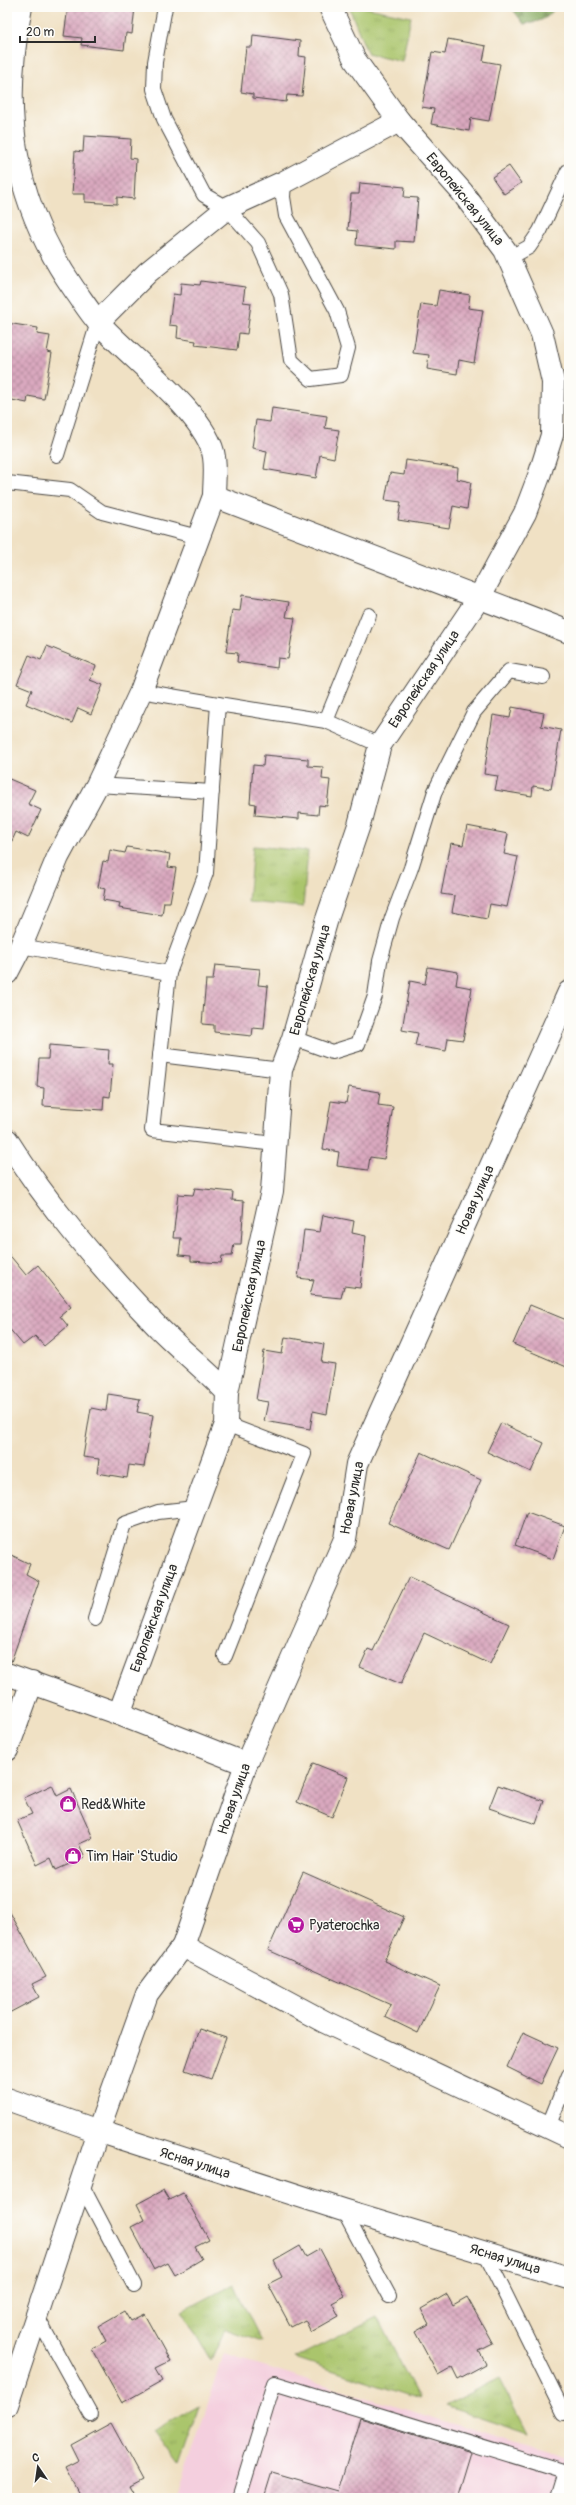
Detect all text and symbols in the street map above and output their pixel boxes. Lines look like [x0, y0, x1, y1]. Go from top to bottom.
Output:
scale bar [20, 18, 95, 44]
text: 20 m [26, 25, 55, 40]
street label: Европейская улица [422, 149, 508, 249]
street label: Европейская улица [385, 627, 463, 731]
street label: Европейская улица [286, 923, 334, 1037]
street label: Новая улица [452, 1163, 498, 1237]
street label: Европейская улица [229, 1238, 269, 1354]
street label: Новая улица [337, 1460, 367, 1536]
street label: Европейская улица [126, 1561, 182, 1675]
street label: Новая улица [214, 1761, 254, 1837]
shop icon: Red&White [58, 1794, 78, 1814]
place label: Red&White [81, 1796, 145, 1813]
shop icon: Tim Hair 'Studio [63, 1846, 83, 1866]
place label: Tim Hair 'Studio [86, 1848, 178, 1865]
supermarket icon: Pyaterochka [286, 1915, 306, 1935]
place label: Pyaterochka [309, 1917, 380, 1934]
street label: Ясная улица [158, 2144, 232, 2182]
street label: Ясная улица [468, 2240, 542, 2278]
north arrow [18, 2447, 58, 2487]
text: С [31, 2451, 41, 2465]

